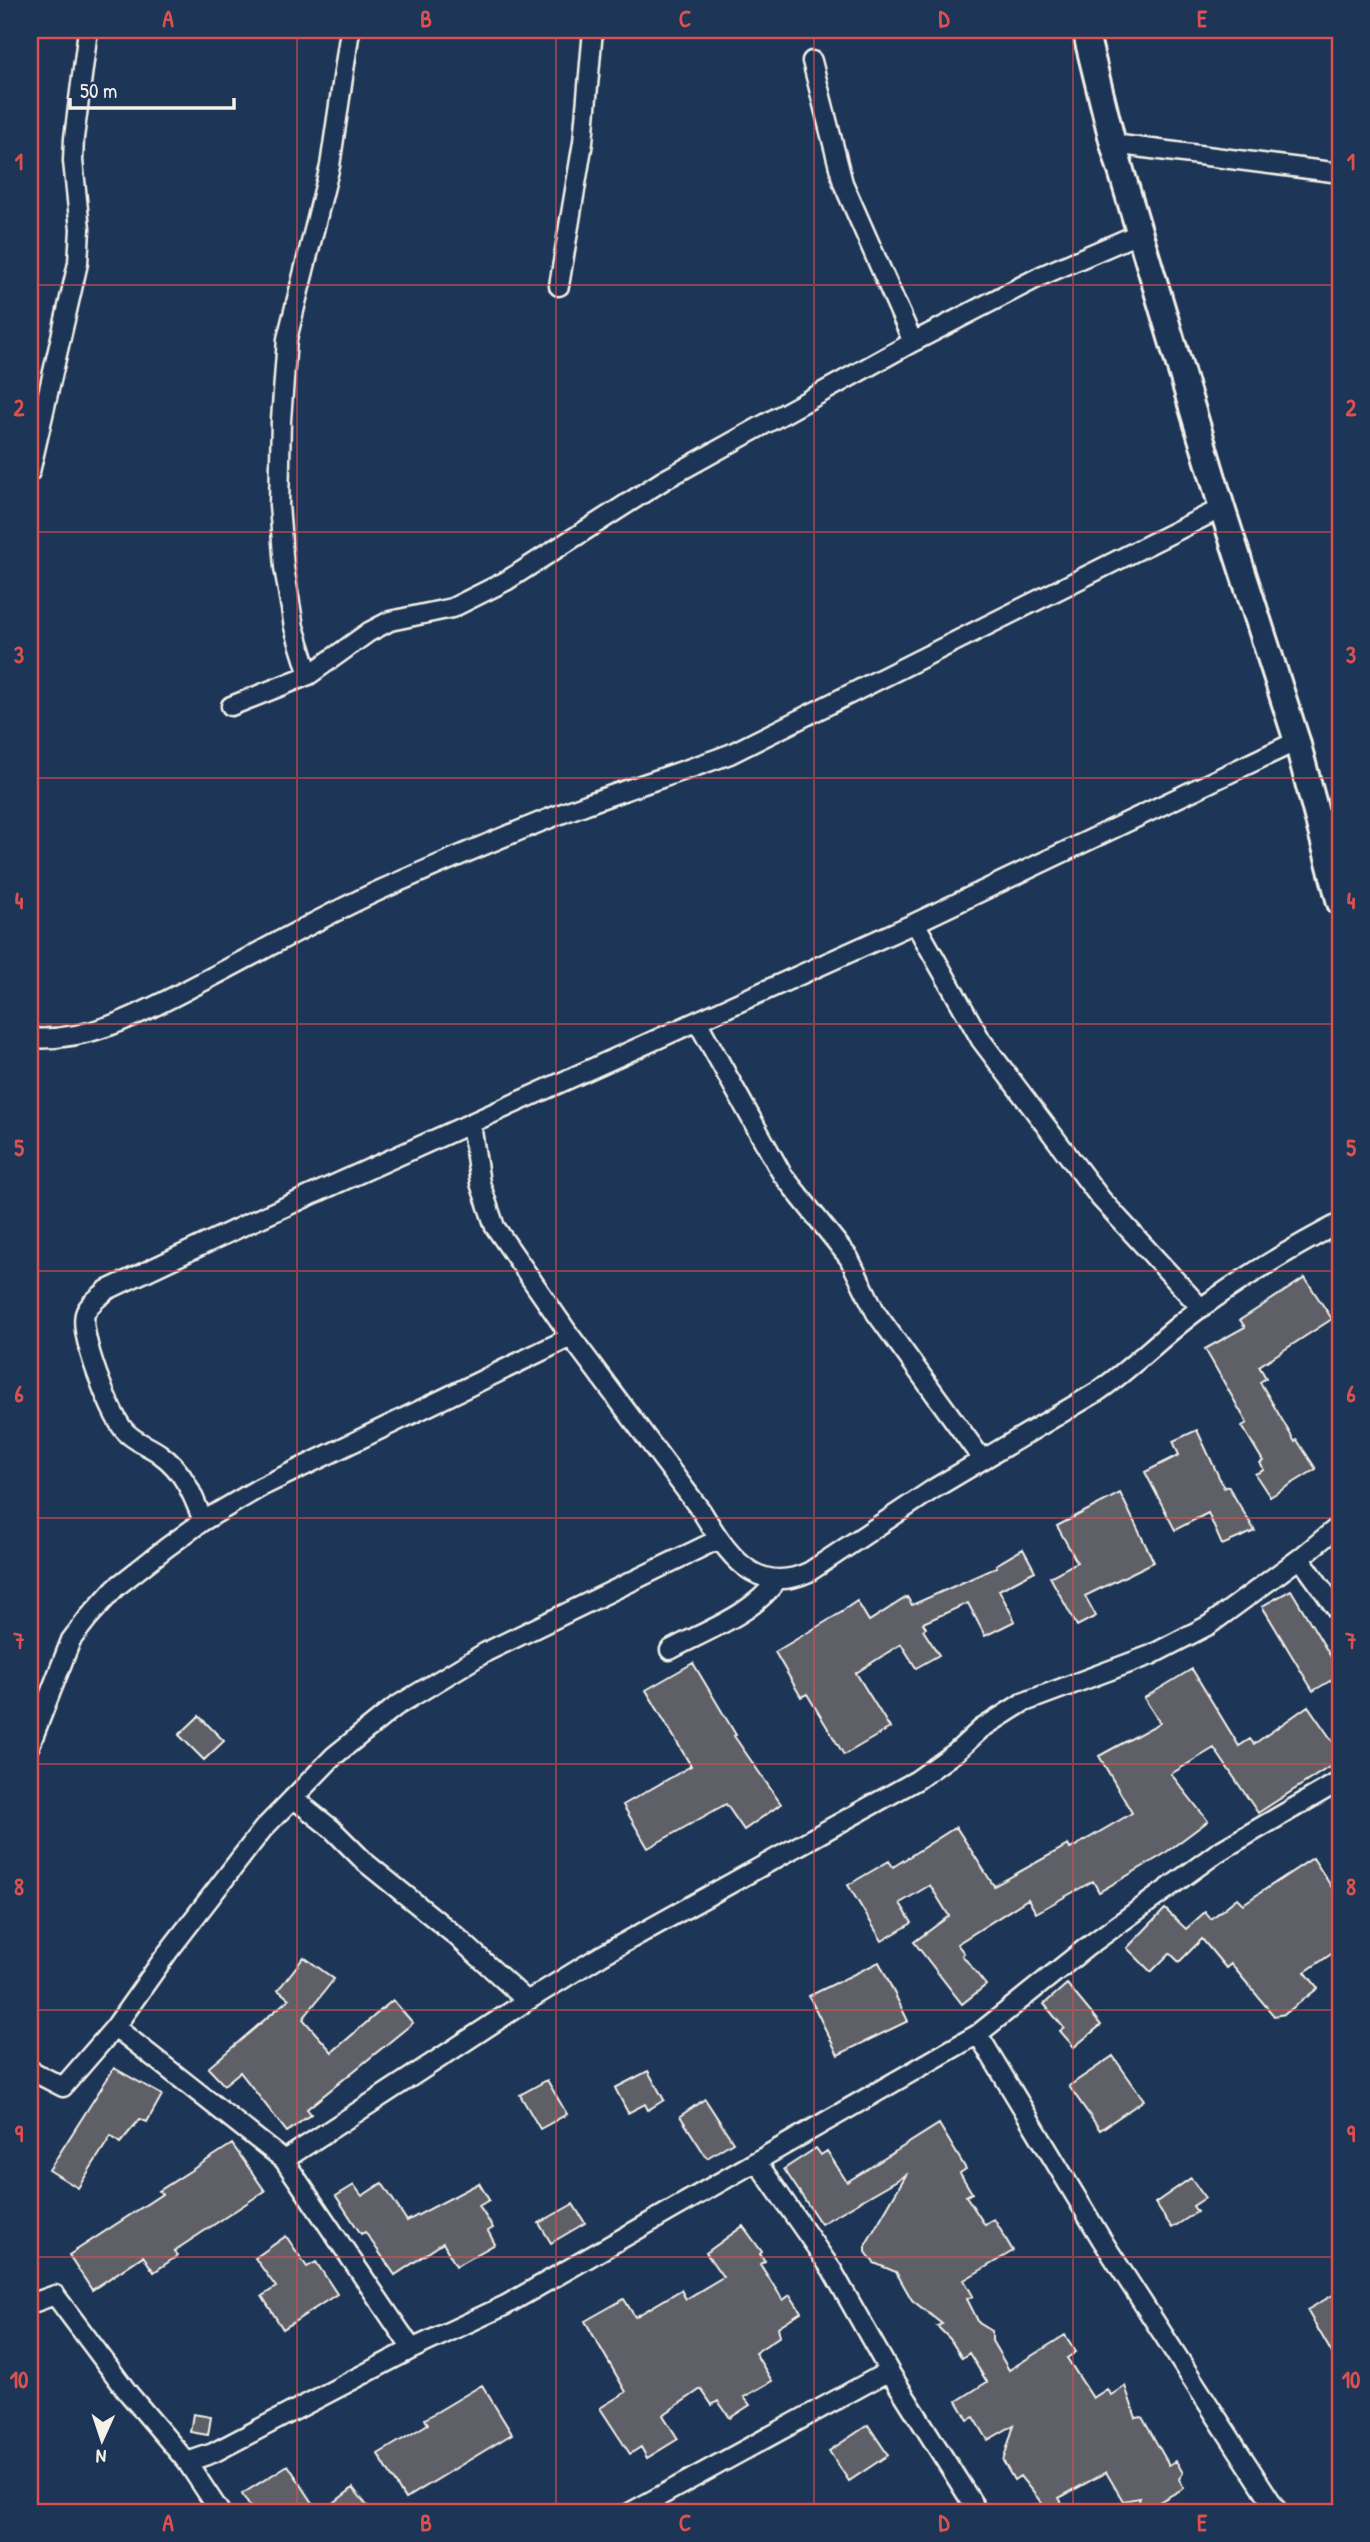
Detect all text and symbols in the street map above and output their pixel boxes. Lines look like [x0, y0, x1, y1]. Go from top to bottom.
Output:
text: A [162, 3, 174, 34]
text: B [420, 3, 432, 34]
text: C [679, 3, 691, 34]
text: D [939, 3, 951, 34]
text: E [1197, 3, 1208, 34]
scale bar [70, 66, 234, 110]
text: 50 m [80, 76, 117, 105]
text: 1 [15, 146, 23, 177]
text: 1 [1347, 146, 1355, 177]
text: 2 [14, 392, 25, 423]
text: 2 [1346, 392, 1357, 423]
text: 3 [14, 639, 24, 670]
text: 3 [1346, 639, 1356, 670]
text: 4 [15, 885, 24, 916]
text: 4 [1347, 885, 1356, 916]
text: 5 [14, 1132, 24, 1163]
text: 5 [1346, 1132, 1356, 1163]
text: 6 [14, 1378, 24, 1409]
text: 6 [1346, 1378, 1356, 1409]
text: 7 [12, 1625, 25, 1656]
text: 7 [1344, 1625, 1357, 1656]
text: 8 [14, 1871, 24, 1902]
text: 8 [1346, 1871, 1356, 1902]
text: 9 [15, 2118, 24, 2149]
text: 9 [1347, 2118, 1356, 2149]
text: 10 [10, 2364, 28, 2395]
text: 10 [1342, 2364, 1360, 2395]
north arrow [66, 2406, 136, 2476]
text: N [95, 2444, 107, 2470]
text: A [162, 2507, 174, 2538]
text: B [420, 2507, 432, 2538]
text: C [679, 2507, 691, 2538]
text: D [939, 2507, 951, 2538]
text: E [1197, 2507, 1208, 2538]

